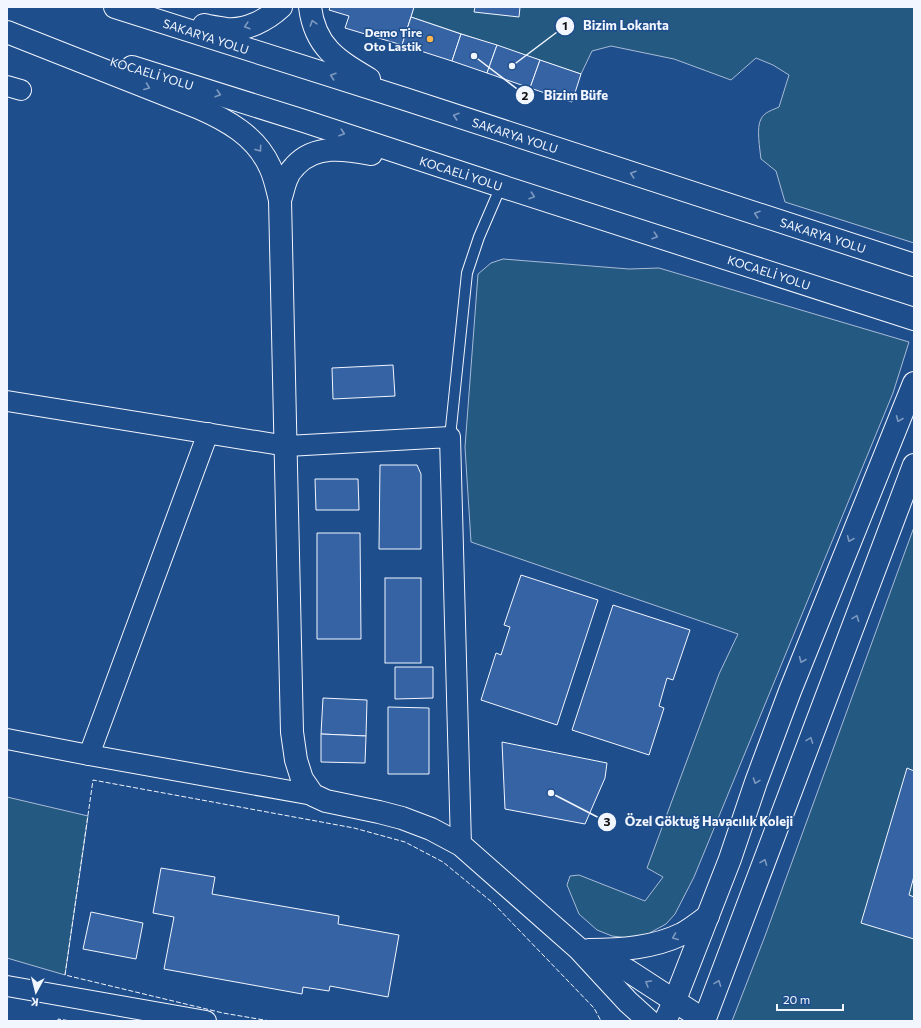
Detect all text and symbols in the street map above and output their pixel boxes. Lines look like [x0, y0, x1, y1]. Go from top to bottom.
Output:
callout: Bizim Lokanta [555, 13, 676, 38]
street label: SAKARYA YOLU [161, 16, 251, 56]
text: Bizim Lokanta [583, 17, 669, 33]
text: 1 [562, 18, 568, 32]
one-way arrow [309, 20, 318, 27]
one-way arrow [244, 21, 251, 30]
place label: Demo Tire Oto Lastik [364, 25, 422, 53]
marker: Demo Tire Oto Lastik [425, 34, 435, 44]
street label: KOCAELİ YOLU [109, 54, 195, 92]
one-way arrow [329, 72, 336, 81]
one-way arrow [144, 83, 151, 91]
callout: Bizim Büfe [515, 83, 616, 108]
text: Bizim Büfe [544, 87, 608, 103]
text: 2 [522, 88, 529, 102]
one-way arrow [214, 89, 221, 98]
one-way arrow [453, 112, 460, 121]
street label: SAKARYA YOLU [470, 115, 560, 155]
one-way arrow [338, 129, 345, 137]
one-way arrow [254, 145, 261, 152]
street label: KOCAELİ YOLU [418, 153, 504, 193]
one-way arrow [630, 170, 637, 178]
one-way arrow [528, 191, 535, 200]
one-way arrow [754, 210, 761, 218]
street label: SAKARYA YOLU [778, 215, 868, 255]
one-way arrow [652, 231, 659, 240]
street label: KOCAELİ YOLU [726, 252, 812, 292]
one-way arrow [896, 415, 904, 422]
one-way arrow [847, 536, 855, 543]
one-way arrow [852, 615, 860, 622]
one-way arrow [799, 656, 807, 663]
one-way arrow [806, 737, 814, 744]
one-way arrow [752, 778, 761, 785]
callout: Özel Göktuğ Havacılık Koleji [597, 809, 802, 834]
text: Özel Göktuğ Havacılık Koleji [625, 813, 793, 829]
text: 3 [604, 814, 611, 828]
one-way arrow [760, 858, 768, 865]
one-way arrow [671, 932, 678, 940]
north arrow [16, 972, 56, 1012]
one-way arrow [714, 980, 722, 987]
one-way arrow [645, 981, 652, 988]
scale bar [777, 986, 843, 1012]
text: 20 m [783, 992, 810, 1006]
text: K [30, 995, 39, 1009]

